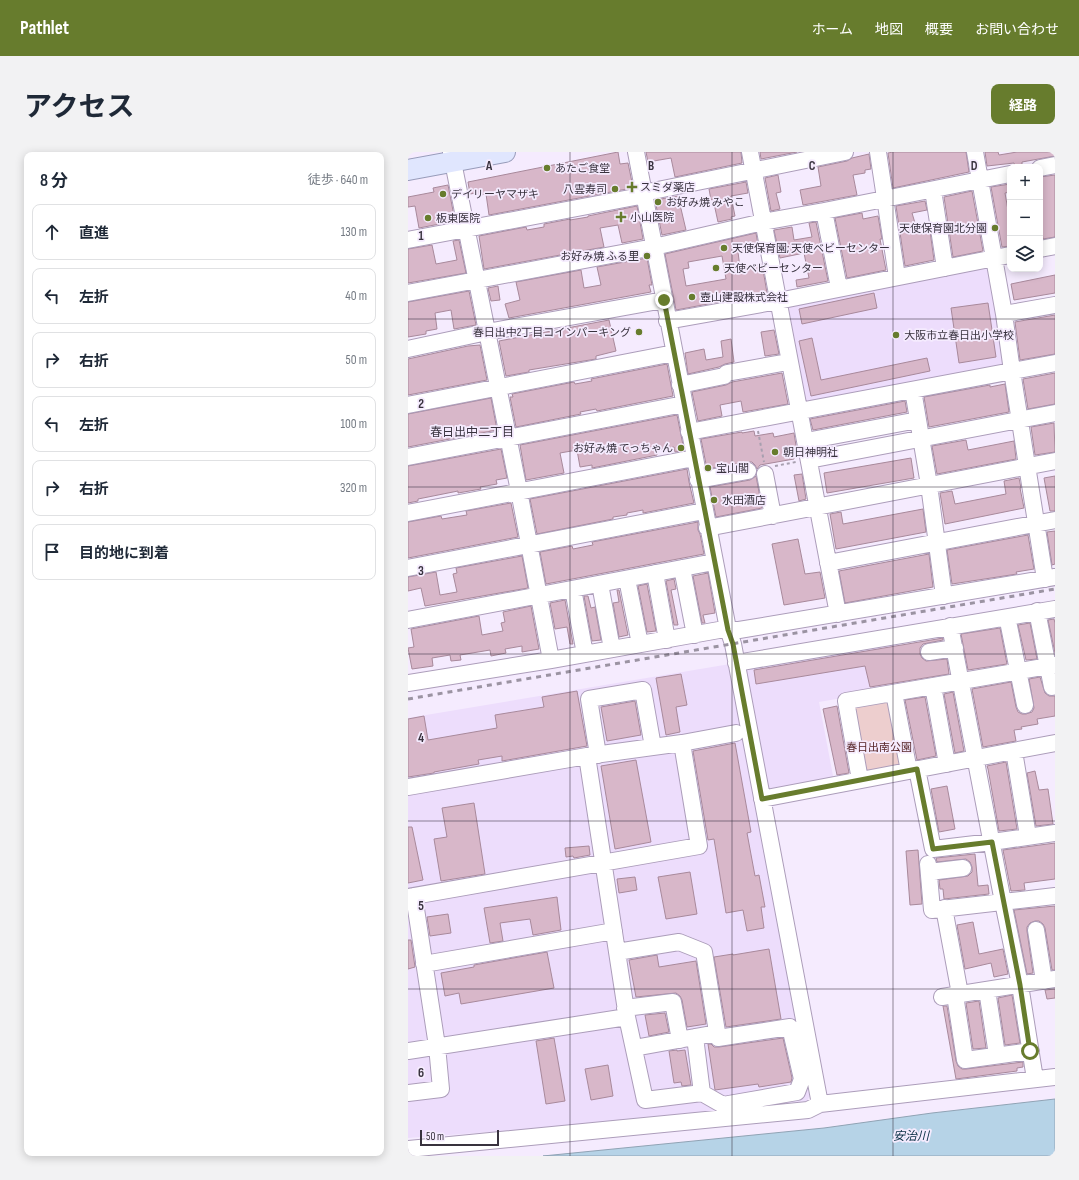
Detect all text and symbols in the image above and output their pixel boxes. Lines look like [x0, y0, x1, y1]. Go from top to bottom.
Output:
text: Pathlet [20, 17, 69, 40]
text: ホーム [811, 21, 853, 38]
text: 地図 [875, 21, 903, 38]
text: 概要 [925, 21, 953, 38]
text: お問い合わせ [975, 21, 1059, 38]
button: 経路 [991, 84, 1055, 124]
text: アクセス [24, 91, 135, 124]
text: A [485, 158, 493, 174]
text: B [648, 158, 654, 174]
text: C [809, 158, 816, 174]
text: D [971, 158, 978, 174]
place label: あたご食堂 [555, 162, 610, 175]
marker: あたご食堂 [542, 163, 552, 173]
map controls [1007, 164, 1043, 272]
button: + [1007, 164, 1043, 200]
text: 8 分 [40, 171, 68, 191]
text: 徒歩 · 640 m [308, 172, 368, 188]
place label: スミダ薬店 [640, 181, 695, 194]
marker: スミダ薬店 [627, 182, 637, 192]
place label: 八雲寿司 [563, 183, 607, 196]
marker: 八雲寿司 [610, 184, 620, 194]
place label: デイリーヤマザキ [451, 188, 539, 201]
marker: デイリーヤマザキ [438, 189, 448, 199]
place label: お好み焼 みやこ [666, 196, 745, 209]
marker: お好み焼 みやこ [653, 197, 663, 207]
button: − [1007, 200, 1043, 236]
marker: 小山医院 [615, 211, 627, 223]
place label: 小山医院 [630, 211, 674, 224]
place label: 板東医院 [436, 212, 480, 225]
marker: 板東医院 [423, 213, 433, 223]
icon: ahead [41, 221, 63, 243]
place label: 天使保育園北分園 [899, 222, 987, 235]
marker: 天使保育園北分園 [990, 223, 1000, 233]
text: 直進 [79, 224, 109, 243]
text: 130 m [341, 224, 367, 240]
text: 1 [418, 228, 424, 244]
button: layers [1007, 236, 1043, 272]
place label: 天使保育園; 天使ベビーセンター [732, 242, 890, 255]
marker: 天使保育園; 天使ベビーセンター [719, 243, 729, 253]
place label: お好み焼 ふる里 [560, 250, 639, 263]
marker: お好み焼 ふる里 [642, 251, 652, 261]
place label: 天使ベビーセンター [724, 262, 823, 275]
marker: 天使ベビーセンター [711, 263, 721, 273]
icon: left [41, 285, 63, 307]
text: 左折 [79, 288, 109, 307]
text: 40 m [345, 288, 367, 304]
route end [655, 291, 673, 309]
place label: 壺山建設株式会社 [700, 291, 788, 304]
marker: 壺山建設株式会社 [687, 292, 697, 302]
place label: 春日出中2丁目コインパーキング [473, 326, 631, 339]
marker: 春日出中2丁目コインパーキング [634, 327, 644, 337]
place label: 大阪市立春日出小学校 [904, 329, 1014, 342]
marker: 大阪市立春日出小学校 [891, 330, 901, 340]
icon: right [41, 349, 63, 371]
text: 右折 [79, 352, 109, 371]
text: 50 m [346, 352, 367, 368]
text: 2 [418, 396, 424, 412]
icon: left [41, 413, 63, 435]
text: 左折 [79, 416, 109, 435]
text: 100 m [340, 416, 367, 432]
district label: 春日出中二丁目 [430, 425, 514, 440]
place label: お好み焼 てっちゃん [573, 442, 673, 455]
marker: お好み焼 てっちゃん [676, 443, 686, 453]
place label: 朝日神明社 [783, 446, 838, 459]
marker: 朝日神明社 [770, 447, 780, 457]
place label: 宝山閣 [716, 462, 749, 475]
marker: 宝山閣 [703, 463, 713, 473]
icon: right [41, 477, 63, 499]
text: 右折 [79, 480, 109, 499]
text: 320 m [340, 480, 367, 496]
place label: 水田酒店 [722, 494, 766, 507]
marker: 水田酒店 [709, 495, 719, 505]
icon: arrive [41, 541, 63, 563]
text: 目的地に到着 [79, 544, 169, 563]
text: 3 [418, 563, 424, 579]
text: 4 [418, 730, 424, 746]
park label: 春日出南公園 [846, 741, 912, 754]
text: 5 [418, 898, 424, 914]
route start [1021, 1042, 1039, 1060]
text: 6 [418, 1065, 424, 1081]
scale bar [420, 1128, 499, 1147]
water label: 安治川 [893, 1129, 931, 1144]
text: 50 m [426, 1130, 444, 1143]

